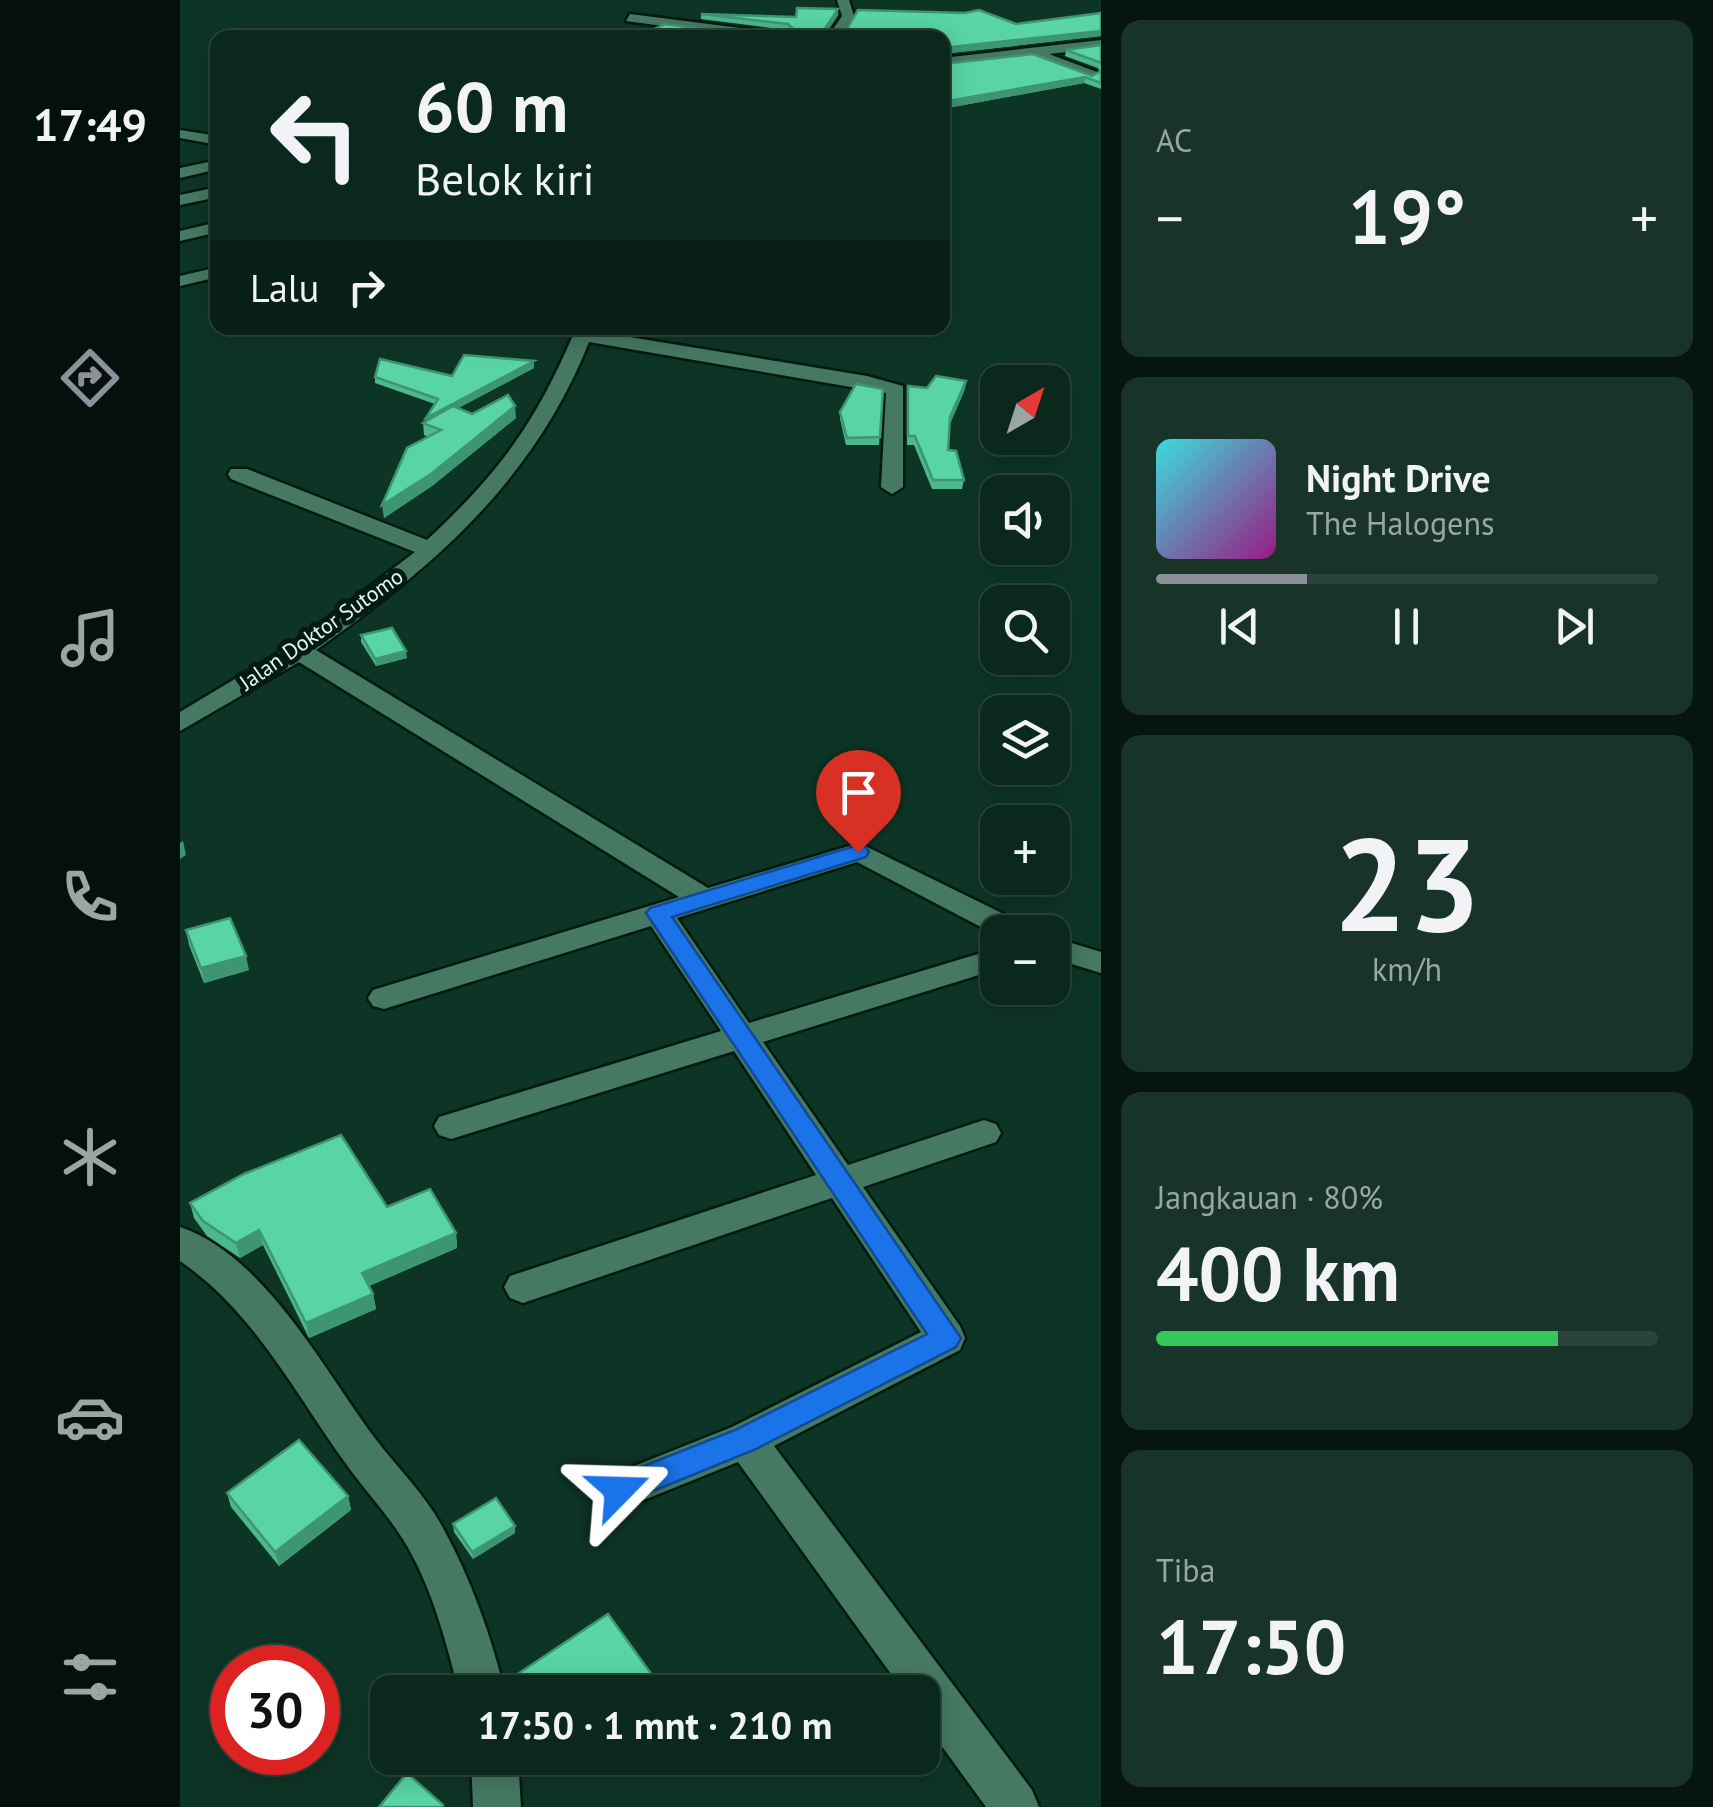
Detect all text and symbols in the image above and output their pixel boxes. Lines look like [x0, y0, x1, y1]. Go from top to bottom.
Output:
text: 60 m [415, 61, 568, 151]
icon: left [250, 70, 380, 200]
text: 17:49 [33, 95, 147, 153]
text: AC [1156, 119, 1192, 161]
text: Belok kiri [415, 149, 595, 207]
text: 19° [1348, 168, 1466, 265]
text: − [1156, 182, 1184, 253]
text: + [1630, 182, 1658, 253]
icon: right [339, 260, 394, 315]
text: Lalu [250, 263, 319, 312]
icon: directions [55, 343, 125, 413]
north arrow [980, 365, 1070, 455]
map controls [980, 365, 1070, 1005]
text: Night Drive [1306, 453, 1490, 502]
button: sound [980, 475, 1070, 565]
text: The Halogens [1306, 502, 1494, 544]
street label: Jalan Doktor Sutomo [233, 562, 408, 697]
button: search [980, 585, 1070, 675]
icon: previous [1212, 599, 1267, 654]
icon: pause [1379, 599, 1434, 654]
icon: next [1547, 599, 1602, 654]
icon: music [55, 603, 125, 673]
button: layers [980, 695, 1070, 785]
pin [816, 750, 901, 853]
icon: arrive [831, 765, 886, 820]
text: 23 [1333, 799, 1481, 967]
button: + [980, 805, 1070, 895]
icon: phone [55, 862, 125, 932]
button: − [980, 915, 1070, 1005]
text: km/h [1372, 948, 1442, 990]
icon: climate [55, 1122, 125, 1192]
text: Jangkauan · 80% [1156, 1176, 1383, 1218]
text: 400 km [1156, 1225, 1400, 1322]
icon: car [55, 1382, 125, 1452]
position arrow [567, 1438, 671, 1542]
text: Tiba [1156, 1549, 1216, 1591]
text: 17:50 [1156, 1598, 1346, 1695]
icon: filters [55, 1642, 125, 1712]
speed limit sign: 30 [210, 1645, 340, 1775]
text: 17:50 · 1 mnt · 210 m [478, 1700, 832, 1749]

